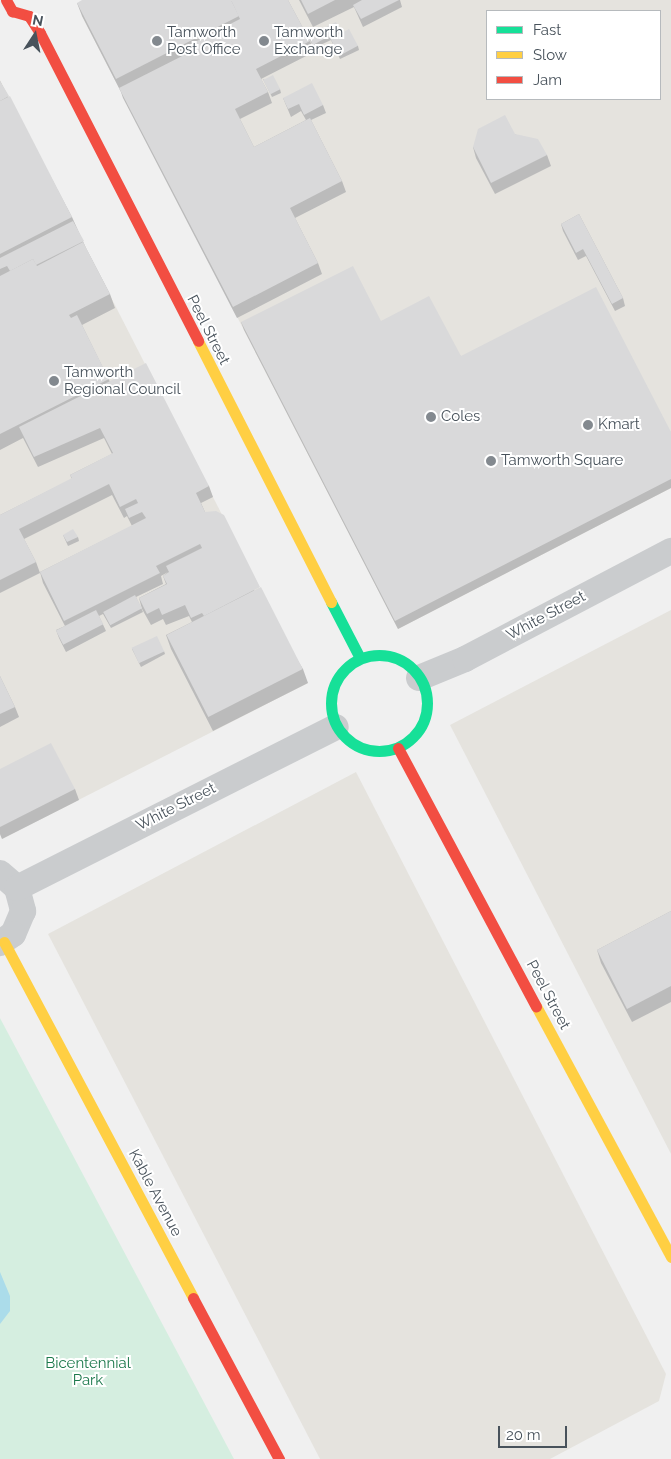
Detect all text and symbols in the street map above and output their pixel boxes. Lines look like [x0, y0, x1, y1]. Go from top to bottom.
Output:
north arrow [10, 10, 60, 60]
legend [486, 10, 661, 100]
text: N [31, 11, 45, 29]
text: Fast [533, 21, 561, 39]
place label: Tamworth Post Office [167, 23, 240, 58]
place label: Tamworth Exchange [274, 23, 343, 58]
marker: Tamworth Post Office [151, 35, 163, 47]
marker: Tamworth Exchange [258, 35, 270, 47]
text: Slow [533, 46, 567, 64]
text: Jam [533, 71, 562, 89]
street label: Peel Street [183, 292, 233, 368]
place label: Tamworth Regional Council [64, 363, 181, 398]
marker: Tamworth Regional Council [48, 375, 60, 387]
place label: Coles [441, 408, 480, 426]
marker: Coles [425, 411, 437, 423]
place label: Kmart [598, 416, 640, 434]
marker: Kmart [582, 419, 594, 431]
place label: Tamworth Square [501, 452, 623, 470]
marker: Tamworth Square [485, 455, 497, 467]
street label: White Street [503, 588, 589, 644]
street label: White Street [133, 779, 219, 835]
street label: Peel Street [522, 957, 574, 1033]
street label: Kable Avenue [124, 1146, 186, 1240]
park label: Bicentennial Park [45, 1354, 131, 1389]
scale bar [501, 1416, 570, 1448]
text: 20 m [506, 1426, 541, 1444]

